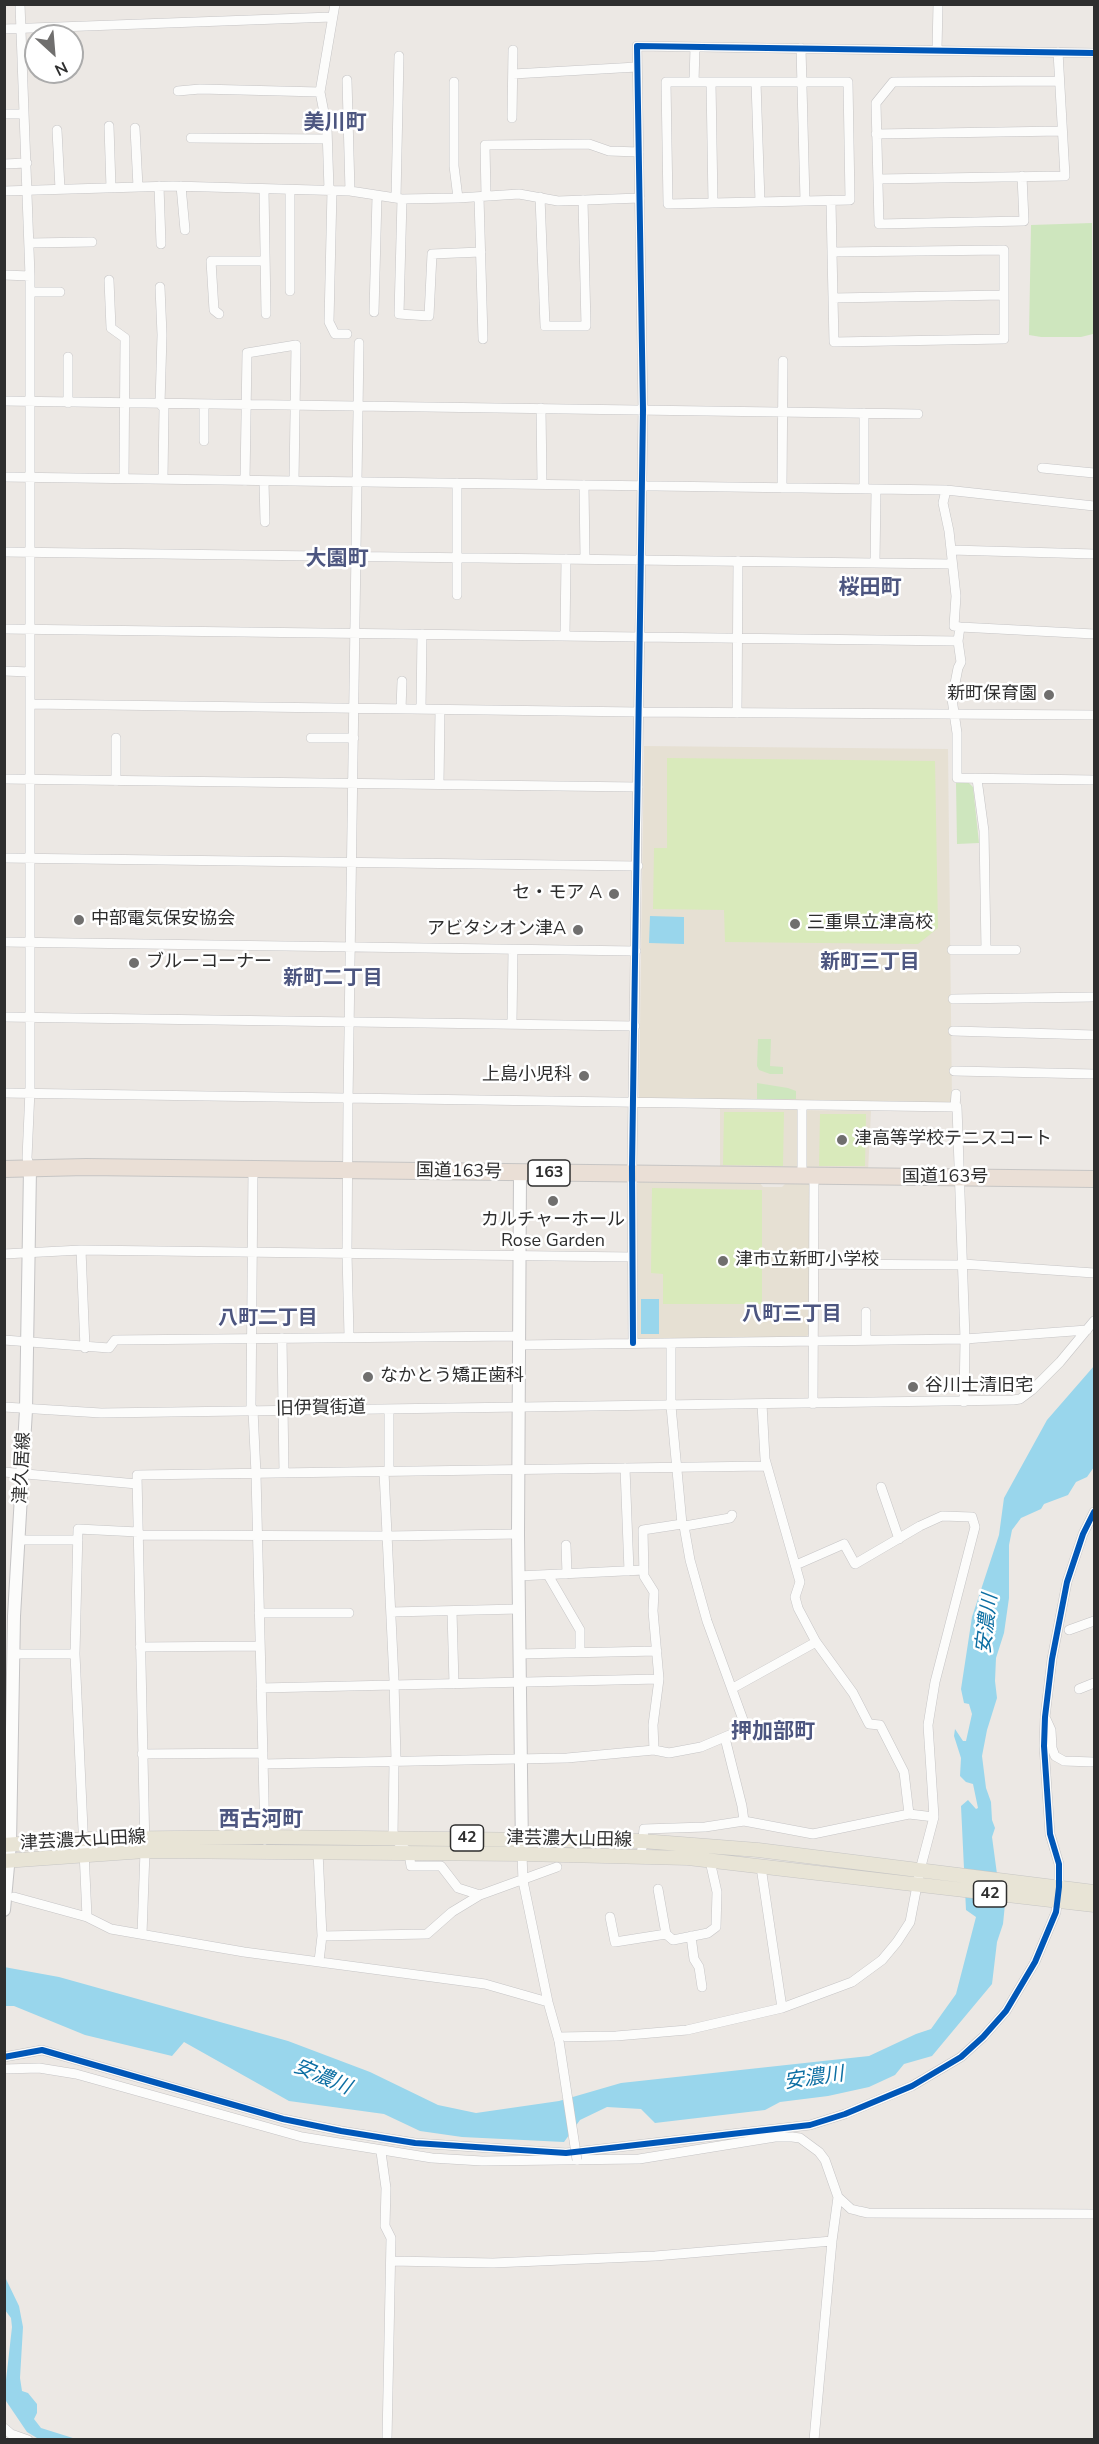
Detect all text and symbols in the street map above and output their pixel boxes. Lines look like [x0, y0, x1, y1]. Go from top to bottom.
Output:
north arrow [24, 24, 84, 84]
text: N [51, 56, 71, 81]
district label: 美川町 [304, 111, 366, 137]
district label: 大園町 [306, 547, 368, 573]
district label: 桜田町 [839, 576, 901, 602]
place label: 新町保育園 [947, 684, 1037, 706]
marker: 新町保育園 [1042, 688, 1056, 702]
place label: セ・モア A [512, 883, 602, 905]
marker: セ・モア A [607, 887, 621, 901]
place label: 中部電気保安協会 [91, 909, 235, 931]
marker: 中部電気保安協会 [72, 913, 86, 927]
place label: 三重県立津高校 [807, 913, 933, 935]
marker: 三重県立津高校 [788, 917, 802, 931]
place label: アビタシオン津A [427, 919, 566, 941]
marker: アビタシオン津A [571, 923, 585, 937]
district label: 新町三丁目 [820, 951, 920, 975]
place label: ブルーコーナー [146, 952, 272, 974]
marker: ブルーコーナー [127, 956, 141, 970]
district label: 新町二丁目 [283, 967, 383, 991]
place label: 上島小児科 [482, 1065, 572, 1087]
marker: 上島小児科 [577, 1069, 591, 1083]
place label: 津高等学校テニスコート [854, 1129, 1052, 1151]
marker: 津高等学校テニスコート [835, 1133, 849, 1147]
street label: 国道163号 [416, 1160, 502, 1184]
road number: 163 [528, 1160, 570, 1186]
street label: 国道163号 [902, 1167, 988, 1189]
marker: カルチャーホール Rose Garden [546, 1194, 560, 1208]
place label: カルチャーホール Rose Garden [481, 1210, 625, 1252]
place label: 津市立新町小学校 [735, 1250, 879, 1272]
marker: 津市立新町小学校 [716, 1254, 730, 1268]
district label: 八町三丁目 [742, 1303, 842, 1327]
district label: 八町二丁目 [218, 1307, 318, 1331]
place label: なかとう矯正歯科 [380, 1366, 524, 1388]
marker: なかとう矯正歯科 [361, 1370, 375, 1384]
place label: 谷川士清旧宅 [925, 1376, 1033, 1398]
marker: 谷川士清旧宅 [906, 1380, 920, 1394]
street label: 旧伊賀街道 [276, 1397, 366, 1421]
street label: 津久居線 [10, 1431, 36, 1505]
water label: 安濃川 [972, 1593, 1004, 1655]
district label: 押加部町 [731, 1720, 815, 1746]
district label: 西古河町 [219, 1808, 303, 1834]
road number: 42 [450, 1825, 484, 1851]
street label: 津芸濃大山田線 [20, 1827, 146, 1855]
street label: 津芸濃大山田線 [506, 1828, 632, 1852]
road number: 42 [974, 1881, 1006, 1907]
water label: 安濃川 [290, 2055, 354, 2101]
water label: 安濃川 [783, 2063, 845, 2095]

